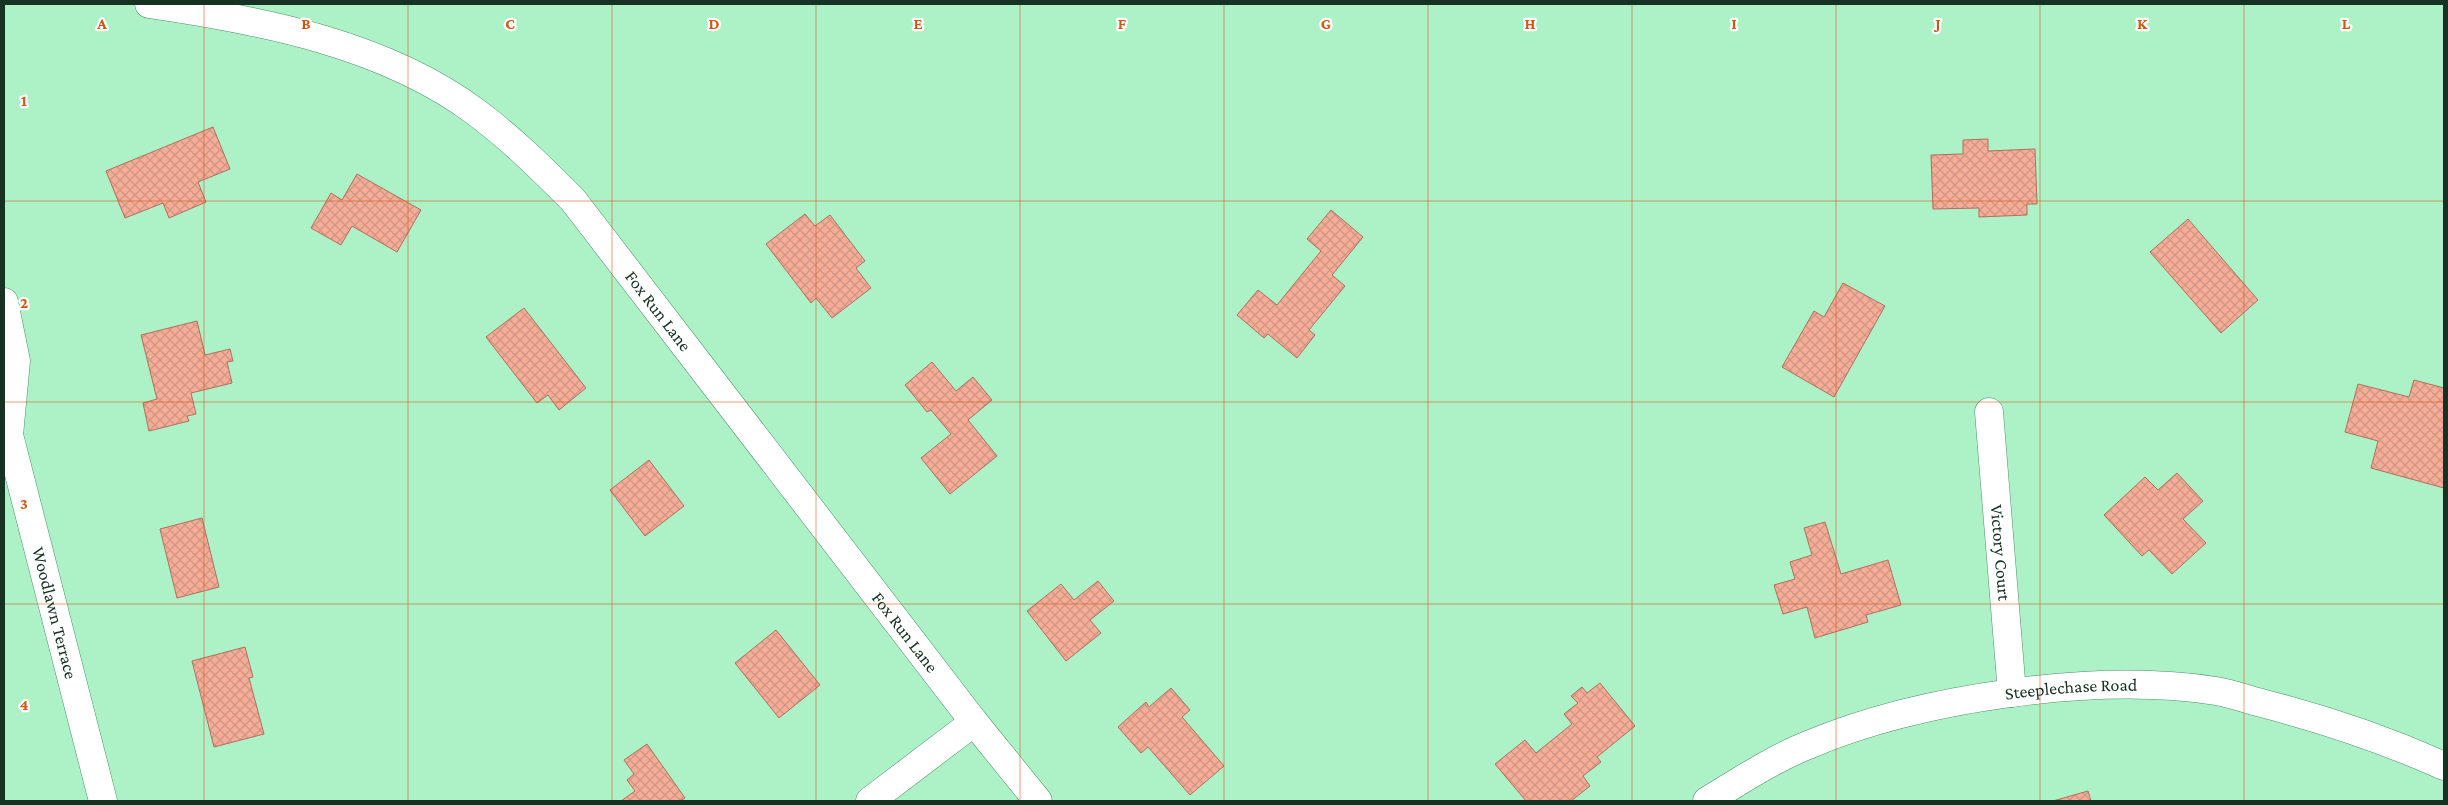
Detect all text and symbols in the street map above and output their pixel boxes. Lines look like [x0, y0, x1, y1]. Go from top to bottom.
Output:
text: A [96, 15, 107, 32]
text: B [301, 15, 311, 32]
text: C [505, 15, 515, 32]
text: D [708, 15, 720, 32]
text: E [913, 15, 923, 32]
text: F [1118, 15, 1127, 32]
text: G [1321, 15, 1331, 32]
text: H [1525, 15, 1536, 32]
text: I [1731, 15, 1737, 32]
text: J [1933, 15, 1941, 32]
text: K [2137, 15, 2148, 32]
text: L [2342, 15, 2351, 32]
text: 1 [21, 92, 27, 109]
street label: Fox Run Lane [621, 267, 696, 355]
text: 2 [20, 294, 28, 311]
text: 3 [20, 495, 28, 512]
street label: Victory Court [1987, 504, 2014, 602]
street label: Woodlawn Terrace [28, 545, 81, 681]
street label: Fox Run Lane [868, 588, 942, 677]
street label: Steeplechase Road [2004, 675, 2138, 704]
text: 4 [20, 696, 29, 713]

